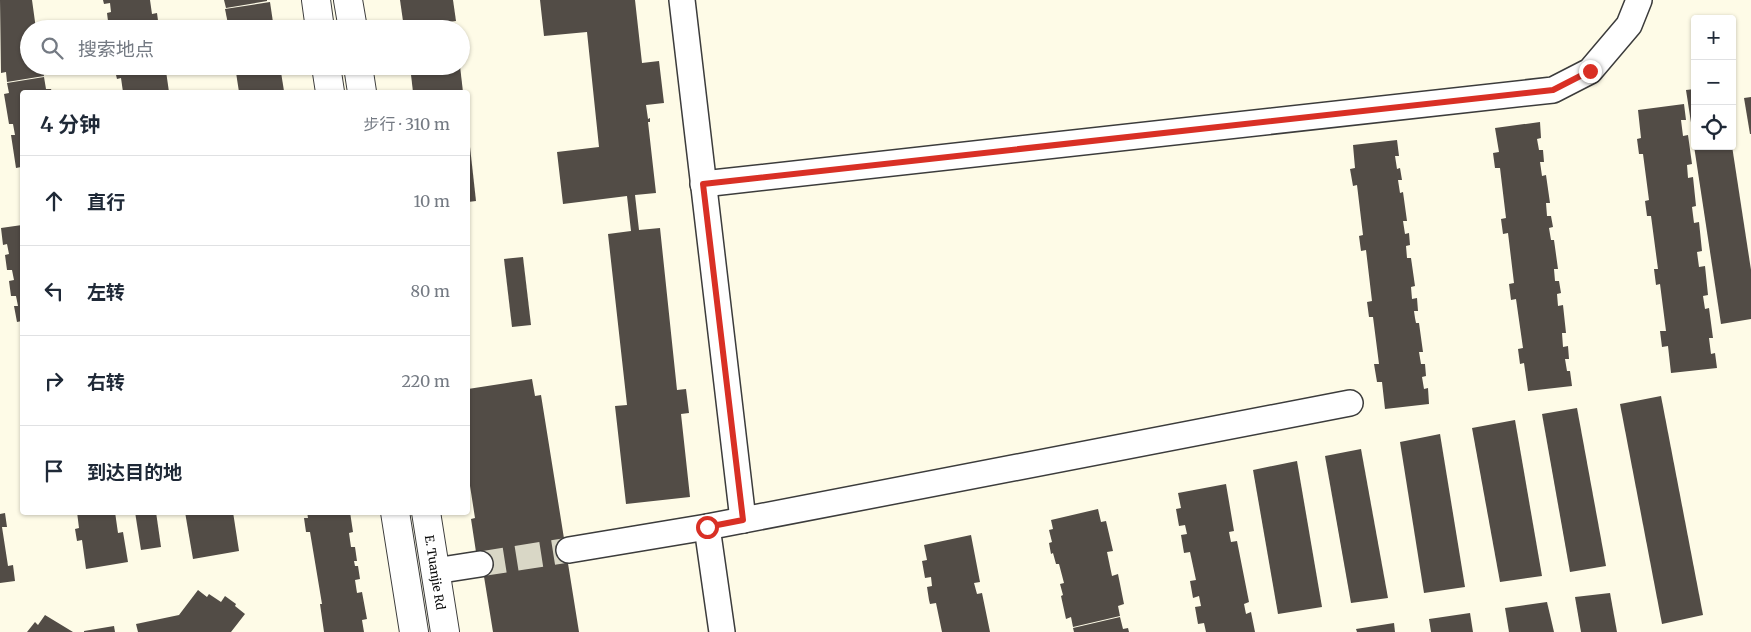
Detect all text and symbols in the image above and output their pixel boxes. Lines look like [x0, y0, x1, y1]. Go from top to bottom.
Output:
map controls [1691, 15, 1736, 150]
button: + [1691, 15, 1736, 60]
search box [20, 20, 470, 75]
icon: search [38, 34, 66, 62]
text: 搜索地点 [78, 37, 154, 61]
route end [1579, 60, 1602, 83]
button: − [1691, 60, 1736, 105]
button: locate [1691, 105, 1736, 150]
text: 4 分钟 [40, 111, 100, 138]
text: 步行 · 310 m [364, 114, 450, 134]
icon: ahead [40, 187, 68, 215]
text: 直行 [87, 190, 125, 214]
text: 10 m [413, 191, 450, 211]
icon: left [40, 277, 68, 305]
text: 左转 [87, 280, 125, 304]
text: 80 m [411, 281, 450, 301]
icon: right [40, 367, 68, 395]
text: 右转 [87, 370, 125, 394]
text: 220 m [402, 371, 450, 391]
icon: arrive [40, 457, 68, 485]
text: 到达目的地 [87, 460, 182, 484]
route start [696, 516, 719, 539]
street label: E. Tuanjie Rd [422, 534, 449, 611]

